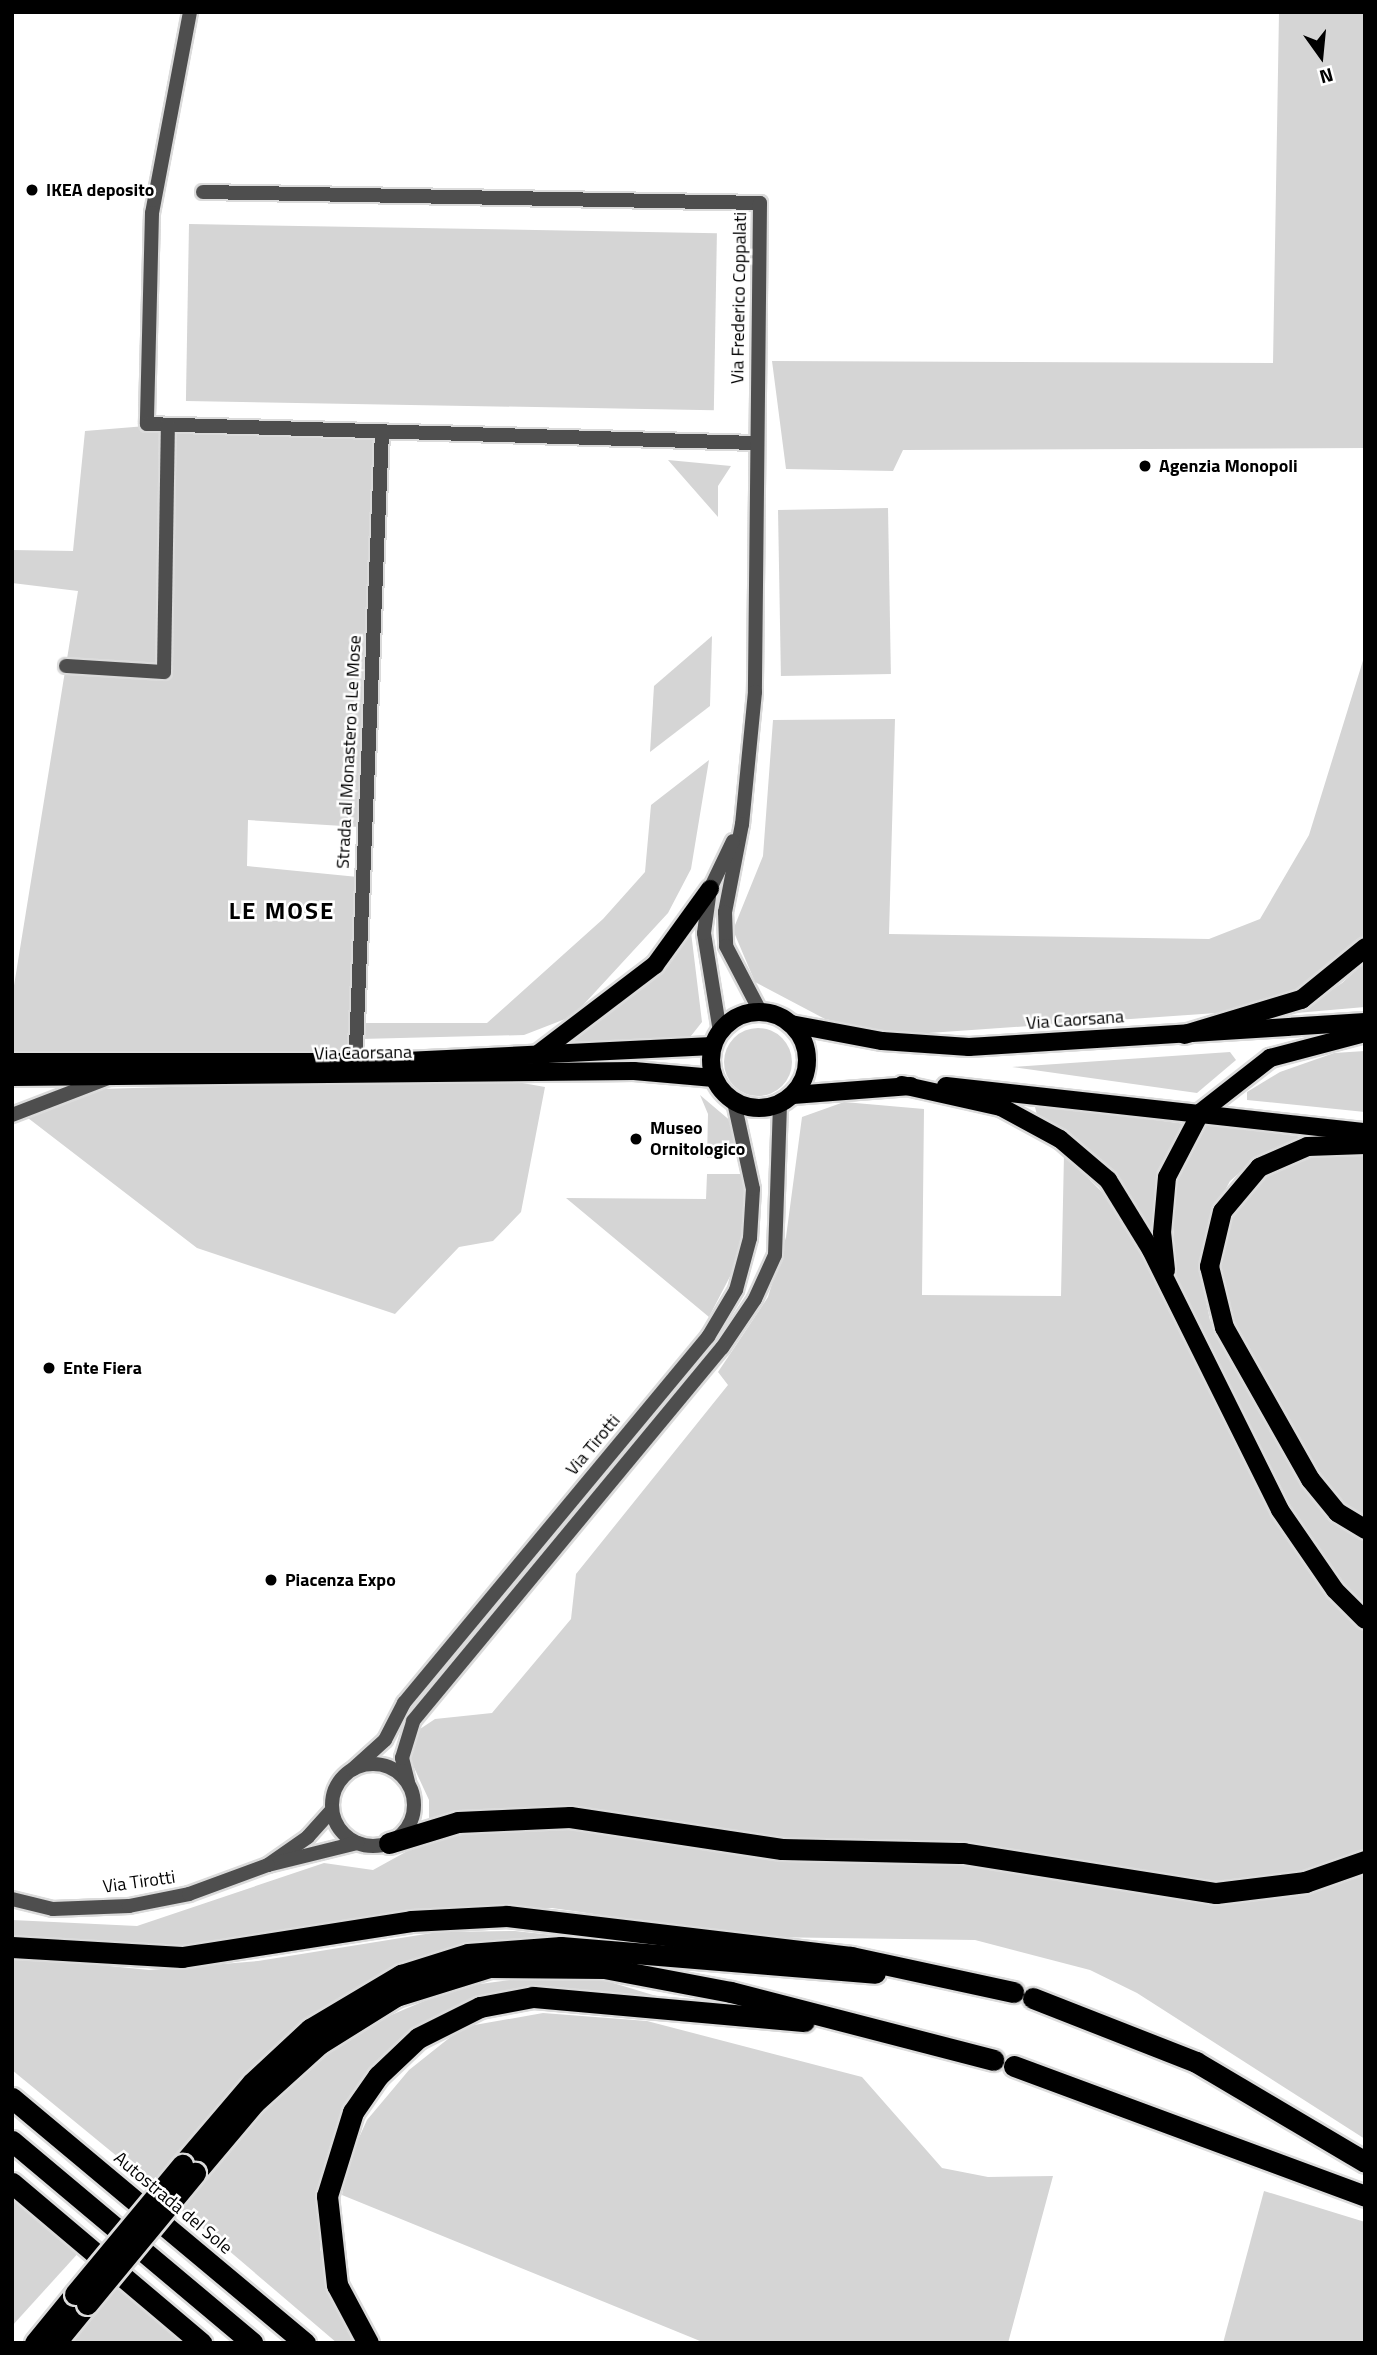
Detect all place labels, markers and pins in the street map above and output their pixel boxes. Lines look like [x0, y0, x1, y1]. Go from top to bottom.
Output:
place label: IKEA deposito [46, 179, 154, 201]
marker: IKEA deposito [24, 182, 40, 198]
place label: Agenzia Monopoli [1159, 455, 1298, 477]
marker: Agenzia Monopoli [1137, 458, 1153, 474]
place label: Museo Ornitologico [650, 1118, 745, 1160]
marker: Museo Ornitologico [628, 1131, 644, 1147]
place label: Ente Fiera [63, 1357, 142, 1379]
marker: Ente Fiera [41, 1360, 57, 1376]
place label: Piacenza Expo [285, 1569, 396, 1591]
marker: Piacenza Expo [263, 1572, 279, 1588]

